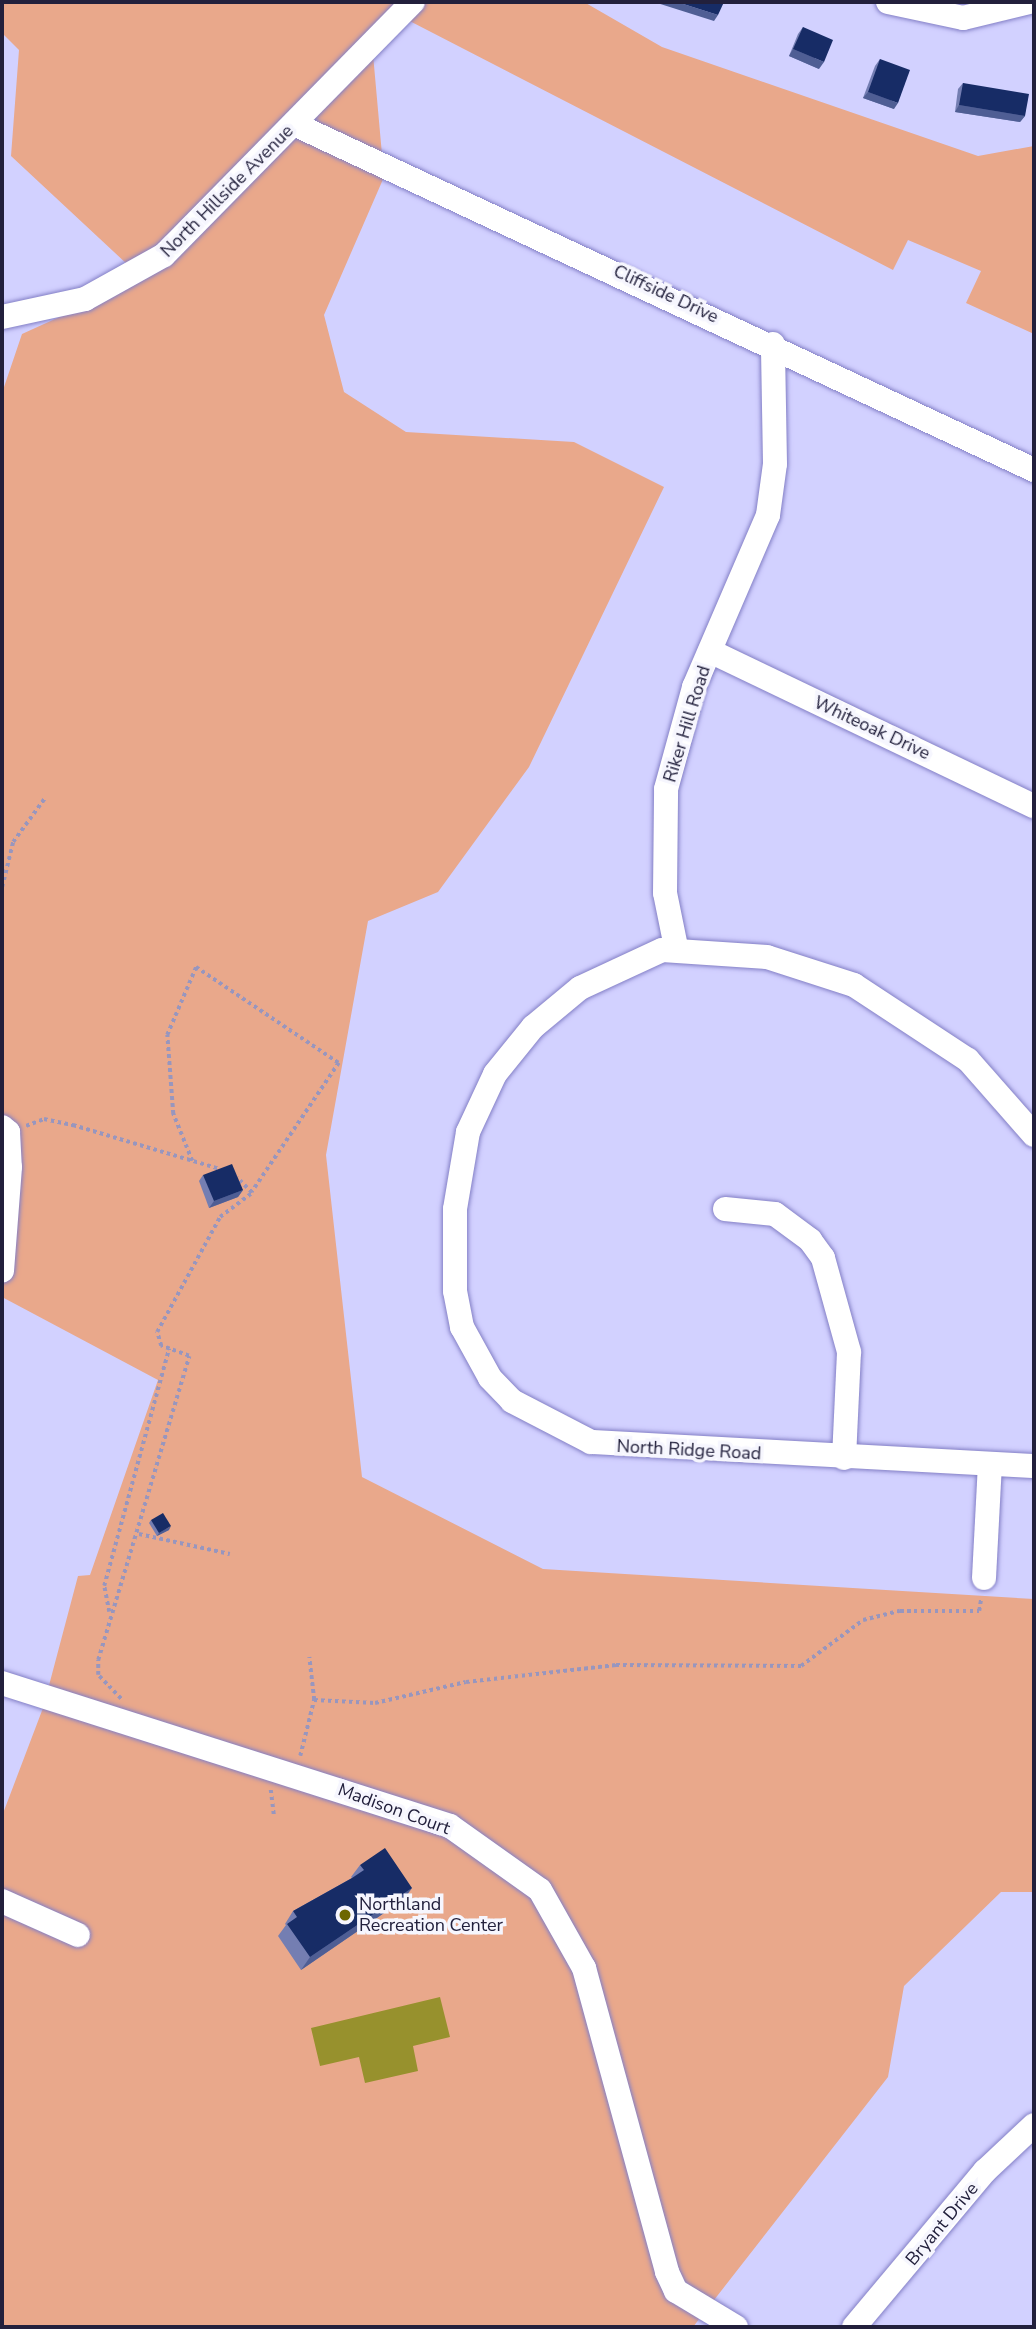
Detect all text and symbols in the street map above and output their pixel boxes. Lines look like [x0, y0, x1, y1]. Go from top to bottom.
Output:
street label: North Hillside Avenue [156, 120, 298, 262]
street label: Cliffside Drive [610, 260, 722, 328]
street label: Riker Hill Road [659, 663, 715, 785]
street label: Whiteoak Drive [810, 692, 934, 764]
street label: North Ridge Road [616, 1435, 762, 1465]
street label: Madison Court [335, 1779, 453, 1839]
place label: Northland Recreation Center [359, 1894, 503, 1937]
marker: Northland Recreation Center [337, 1907, 353, 1923]
street label: Bryant Drive [901, 2178, 983, 2270]

